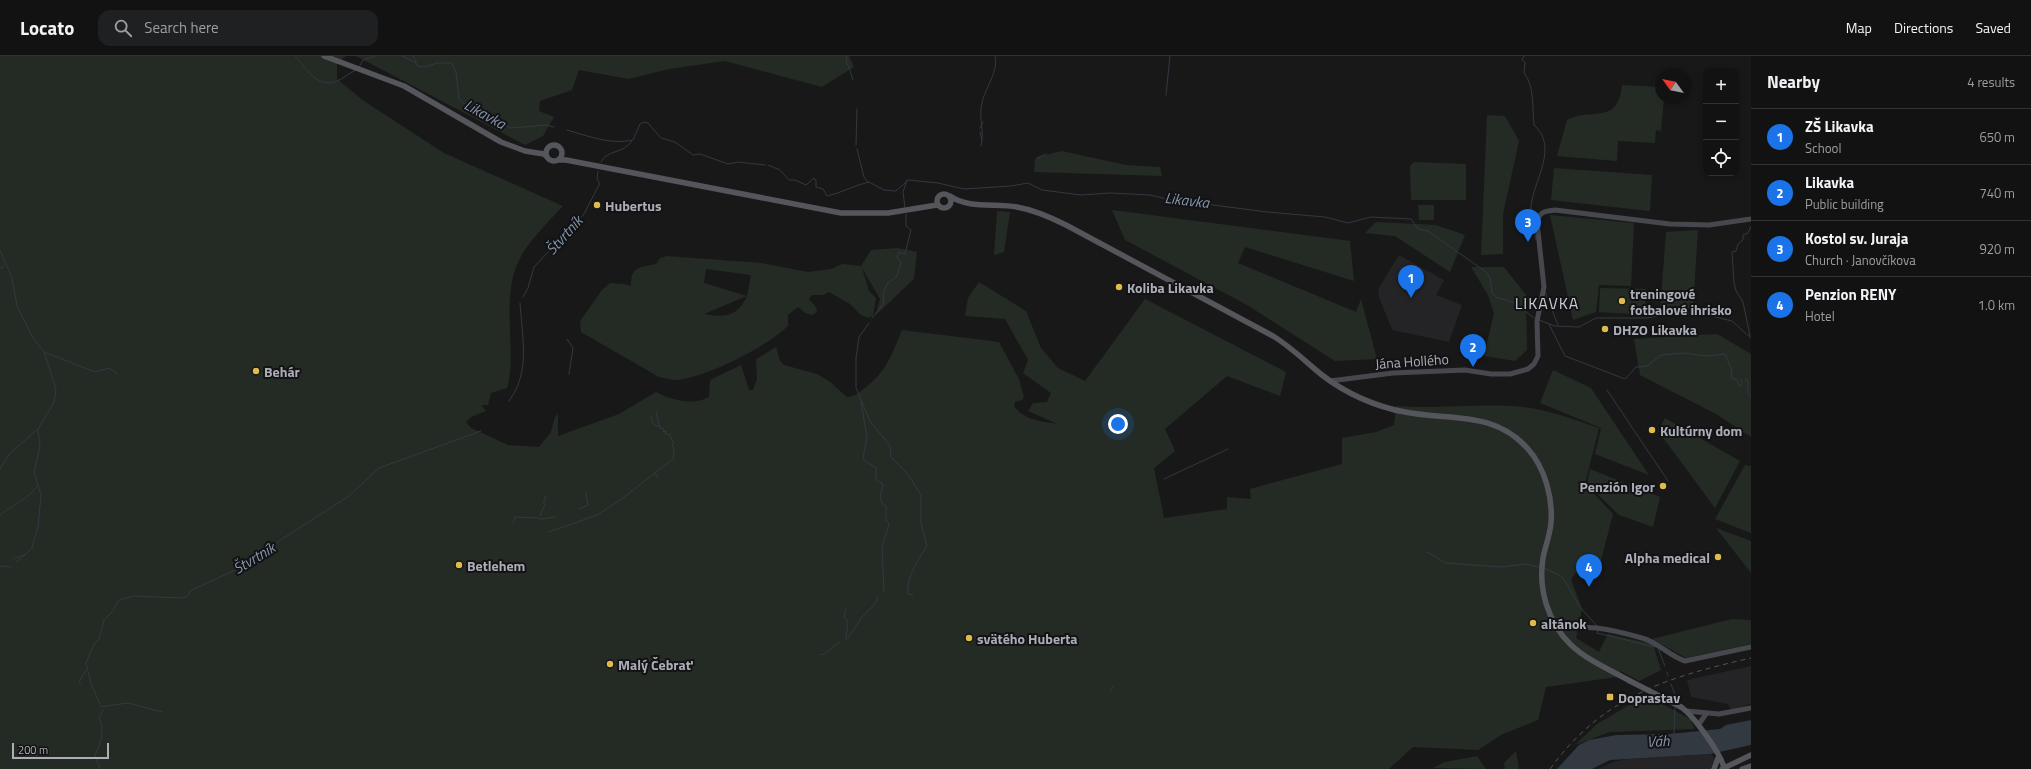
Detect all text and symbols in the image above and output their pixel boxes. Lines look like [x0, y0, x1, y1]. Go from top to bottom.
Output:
search box [98, 10, 378, 46]
text: Locato [20, 13, 74, 42]
text: Search here [144, 16, 219, 39]
icon: search [112, 17, 134, 39]
text: Map [1846, 17, 1872, 38]
text: Directions [1894, 17, 1953, 38]
text: Saved [1975, 17, 2011, 38]
north arrow [1655, 68, 1691, 104]
map controls [1703, 68, 1739, 176]
button: + [1703, 68, 1739, 104]
text: Nearby [1767, 69, 1820, 95]
text: 4 results [1967, 72, 2015, 92]
water label: Likavka [460, 93, 511, 136]
button: − [1703, 104, 1739, 140]
text: ZŠ Likavka [1805, 115, 1874, 138]
text: 1 [1776, 127, 1784, 147]
text: 650 m [1979, 127, 2015, 147]
text: School [1805, 138, 1841, 158]
button: locate [1703, 140, 1739, 176]
text: Likavka [1805, 171, 1854, 194]
text: 2 [1776, 183, 1784, 203]
text: 740 m [1979, 183, 2015, 203]
water label: Likavka [1164, 186, 1212, 214]
text: Public building [1805, 194, 1884, 214]
place label: Hubertus [605, 195, 662, 216]
marker: Hubertus [592, 200, 602, 210]
water label: Štvrtník [540, 209, 589, 260]
pin: 3 [1515, 209, 1541, 242]
text: Kostol sv. Juraja [1805, 227, 1908, 250]
text: 3 [1776, 239, 1784, 259]
text: 920 m [1979, 239, 2015, 259]
text: Church · Janovčíkova [1805, 250, 1916, 270]
pin: 1 [1398, 265, 1424, 298]
place label: Koliba Likavka [1127, 277, 1214, 298]
marker: Koliba Likavka [1114, 282, 1124, 292]
place label: treningové fotbalové ihrisko [1630, 283, 1732, 320]
text: Penzion RENY [1805, 283, 1896, 306]
district label: LIKAVKA [1515, 291, 1579, 315]
text: 4 [1776, 295, 1784, 315]
text: 1.0 km [1978, 295, 2015, 315]
marker: treningové fotbalové ihrisko [1617, 296, 1627, 306]
text: Hotel [1805, 306, 1835, 326]
place label: DHZO Likavka [1613, 319, 1697, 340]
marker: DHZO Likavka [1600, 324, 1610, 334]
pin: 2 [1460, 334, 1486, 367]
street label: Jána Hollého [1374, 348, 1450, 374]
place label: Behár [264, 361, 300, 382]
marker: Behár [251, 366, 261, 376]
your location [1108, 414, 1128, 434]
place label: Kultúrny dom [1660, 420, 1742, 441]
marker: Kultúrny dom [1647, 425, 1657, 435]
place label: Penzión Igor [1580, 476, 1655, 497]
marker: Penzión Igor [1658, 481, 1668, 491]
water label: Štvrtník [228, 535, 282, 580]
place label: Alpha medical [1625, 547, 1710, 568]
marker: Alpha medical [1713, 552, 1723, 562]
pin: 4 [1576, 554, 1602, 587]
place label: Betlehem [467, 555, 525, 576]
marker: Betlehem [454, 560, 464, 570]
place label: altánok [1541, 613, 1587, 634]
marker: altánok [1528, 618, 1538, 628]
place label: svätého Huberta [977, 628, 1078, 649]
marker: svätého Huberta [964, 633, 974, 643]
place label: Malý Čebrať [618, 654, 694, 675]
marker: Malý Čebrať [605, 659, 615, 669]
place label: Doprastav [1618, 687, 1680, 708]
marker: Doprastav [1605, 692, 1615, 702]
water label: Váh [1646, 729, 1670, 753]
scale bar [12, 741, 109, 760]
text: 200 m [18, 742, 48, 758]

